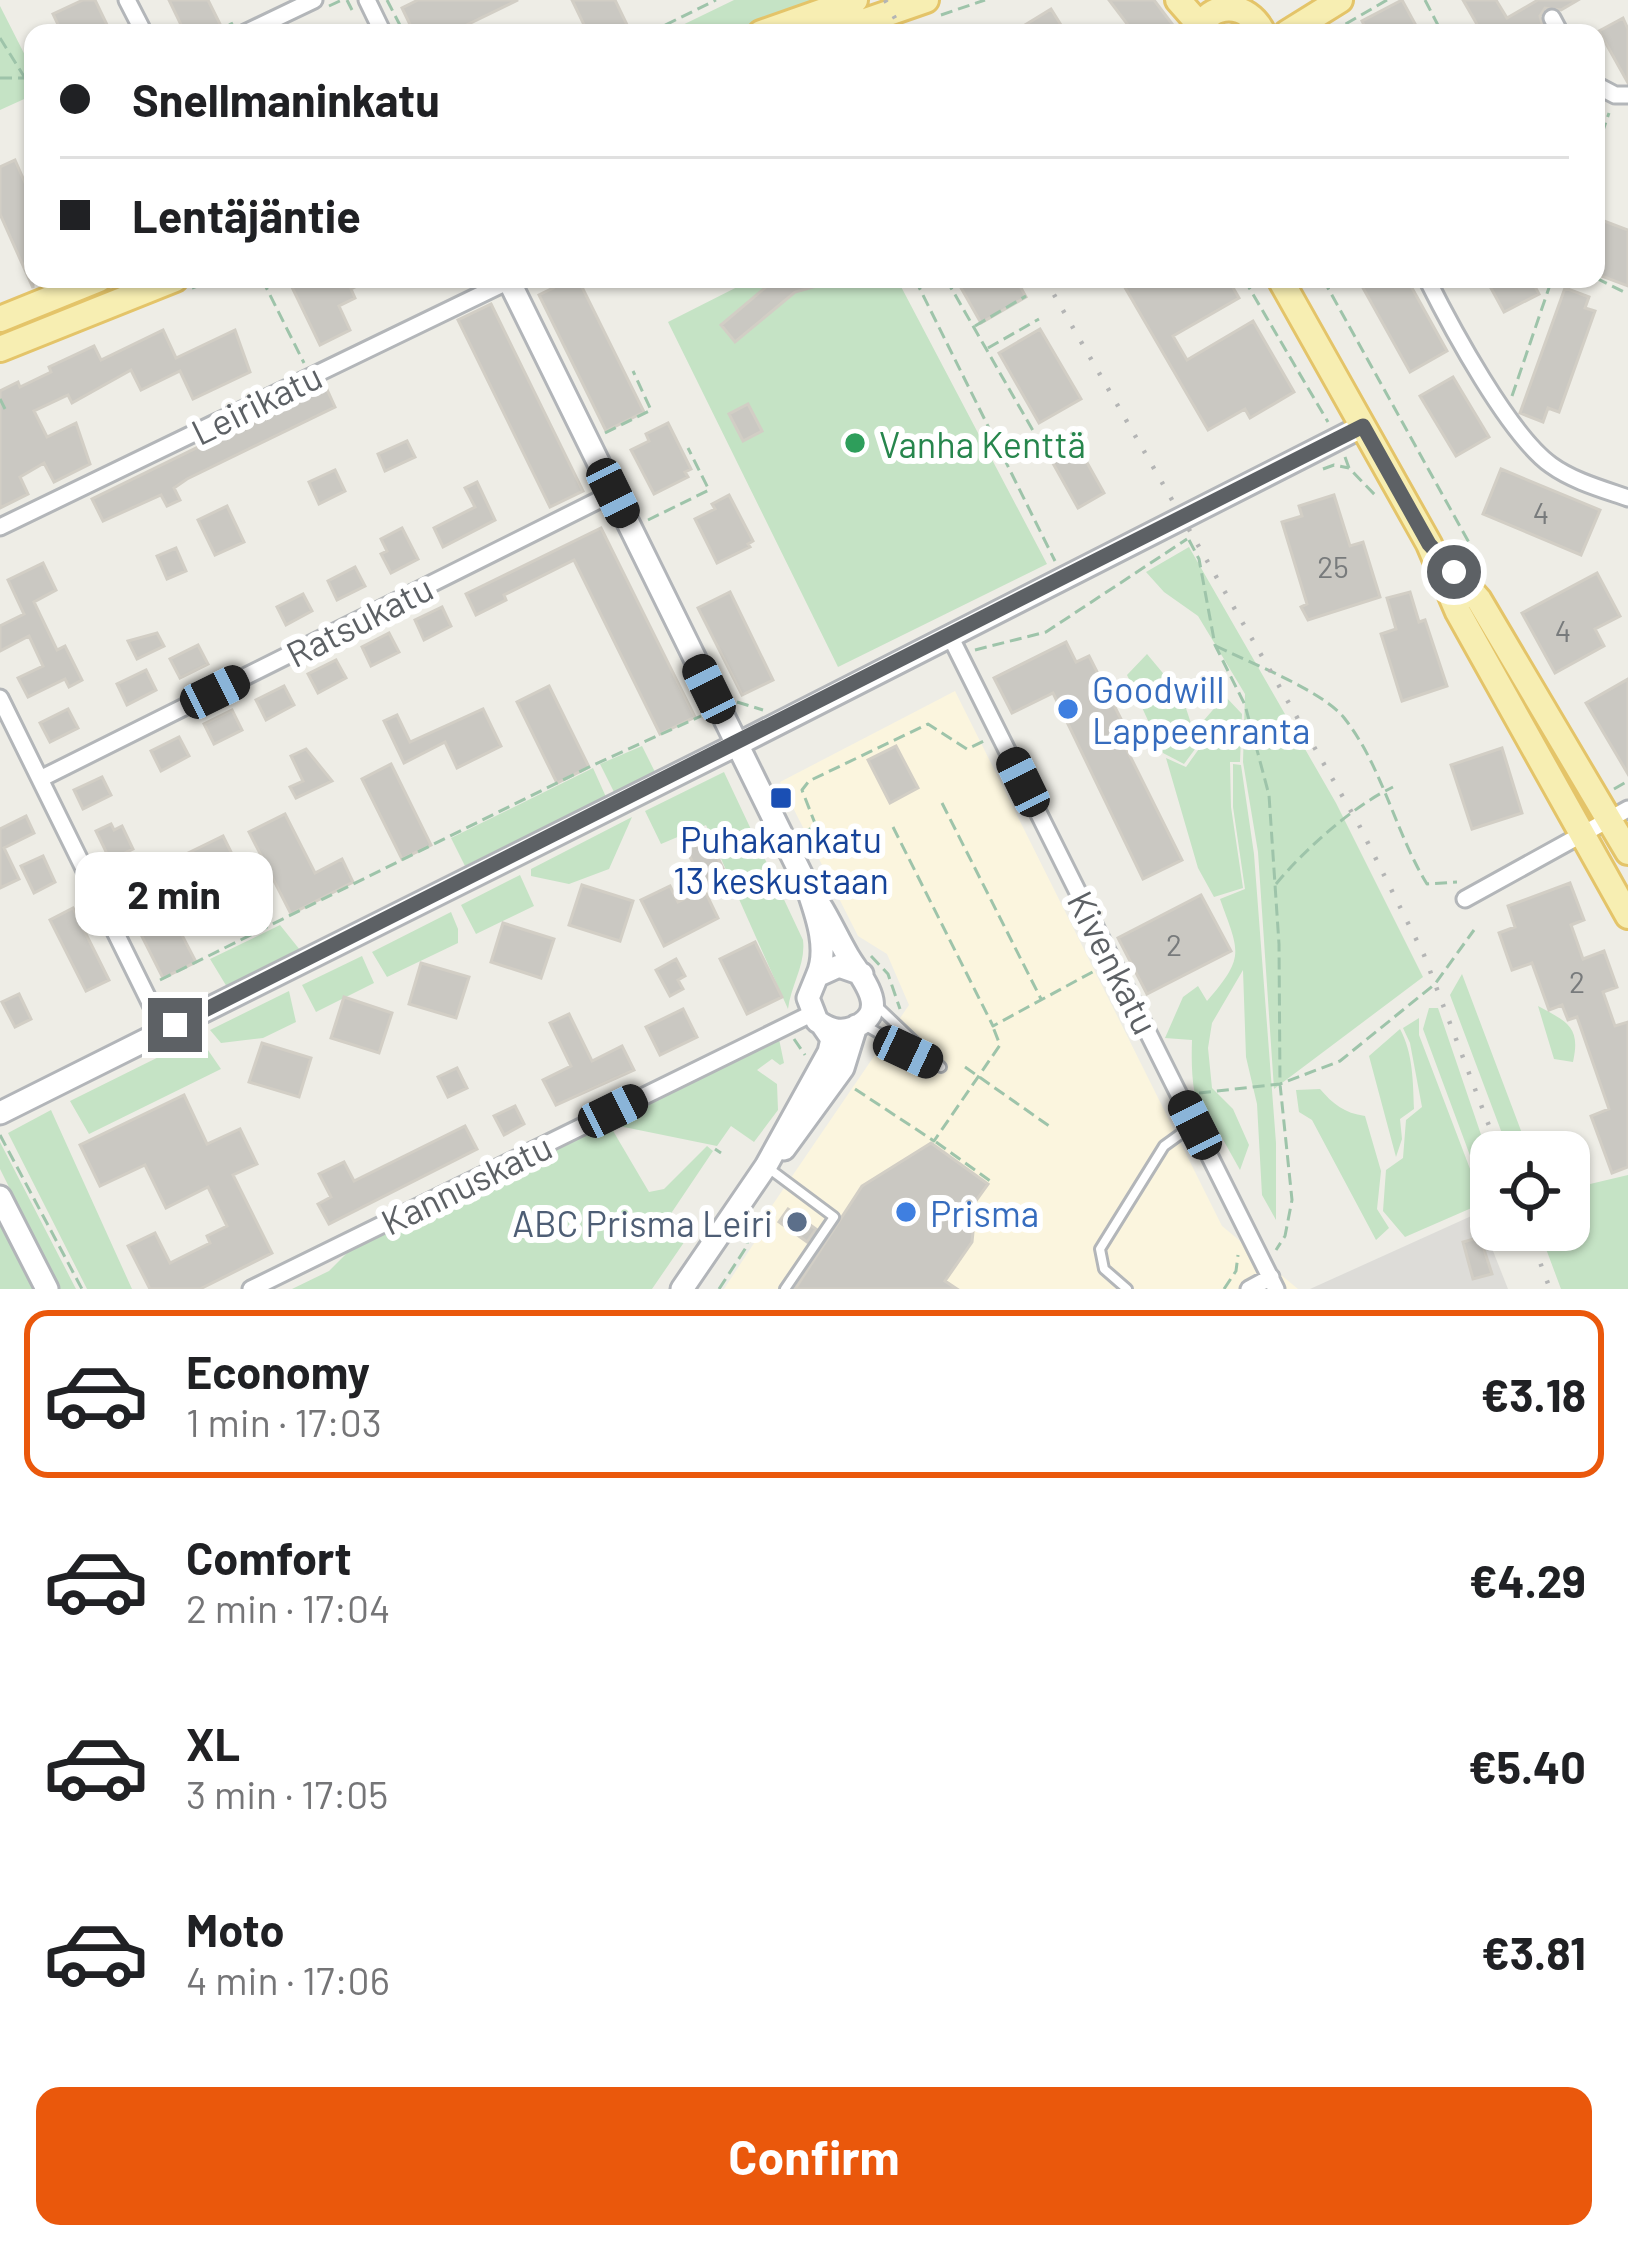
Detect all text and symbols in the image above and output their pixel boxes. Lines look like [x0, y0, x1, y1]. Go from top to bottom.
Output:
text: Snellmaninkatu [132, 72, 440, 126]
text: Lentäjäntie [132, 188, 361, 242]
street label: Leirikatu [184, 353, 328, 453]
place label: Vanha Kenttä [879, 422, 1086, 465]
marker: Vanha Kenttä [842, 430, 868, 456]
car [581, 453, 645, 533]
house number: 4 [1533, 494, 1549, 530]
route start [1427, 545, 1481, 599]
house number: 25 [1317, 548, 1349, 584]
street label: Ratsukatu [279, 565, 439, 675]
house number: 4 [1555, 612, 1571, 648]
car [677, 649, 741, 729]
car [175, 660, 255, 724]
place label: Goodwill Lappeenranta [1092, 667, 1310, 751]
marker: Goodwill Lappeenranta [1055, 696, 1081, 722]
car [991, 742, 1055, 822]
marker: Puhakankatu 13 keskustaan [768, 785, 794, 811]
place label: Puhakankatu 13 keskustaan [673, 817, 889, 901]
callout: 2 min [76, 851, 274, 935]
text: 2 min [127, 870, 221, 917]
street label: Kivenkatu [1060, 883, 1168, 1041]
house number: 2 [1166, 926, 1182, 962]
house number: 2 [1569, 963, 1585, 999]
route end [148, 998, 202, 1052]
car [868, 1020, 948, 1084]
car [573, 1079, 653, 1143]
car [1163, 1085, 1227, 1165]
street label: Kannuskatu [374, 1123, 558, 1243]
map controls [1470, 1131, 1590, 1251]
button: locate [1470, 1131, 1590, 1251]
place label: Prisma [930, 1191, 1039, 1234]
marker: Prisma [893, 1199, 919, 1225]
place label: ABC Prisma Leiri [512, 1201, 773, 1244]
marker: ABC Prisma Leiri [784, 1209, 810, 1235]
icon: car [42, 1340, 150, 1448]
text: Economy [186, 1344, 370, 1398]
text: €3.18 [1481, 1367, 1586, 1421]
text: 1 min · 17:03 [186, 1398, 382, 1445]
icon: car [42, 1526, 150, 1634]
text: Comfort [186, 1530, 352, 1584]
text: €4.29 [1469, 1553, 1586, 1607]
text: 2 min · 17:04 [186, 1584, 391, 1631]
icon: car [42, 1712, 150, 1820]
text: XL [186, 1716, 240, 1770]
text: €5.40 [1468, 1739, 1586, 1793]
text: 3 min · 17:05 [186, 1770, 388, 1817]
icon: car [42, 1898, 150, 2006]
text: Moto [186, 1902, 284, 1956]
text: €3.81 [1481, 1925, 1586, 1979]
text: 4 min · 17:06 [186, 1956, 390, 2003]
button: Confirm [36, 2087, 1592, 2225]

